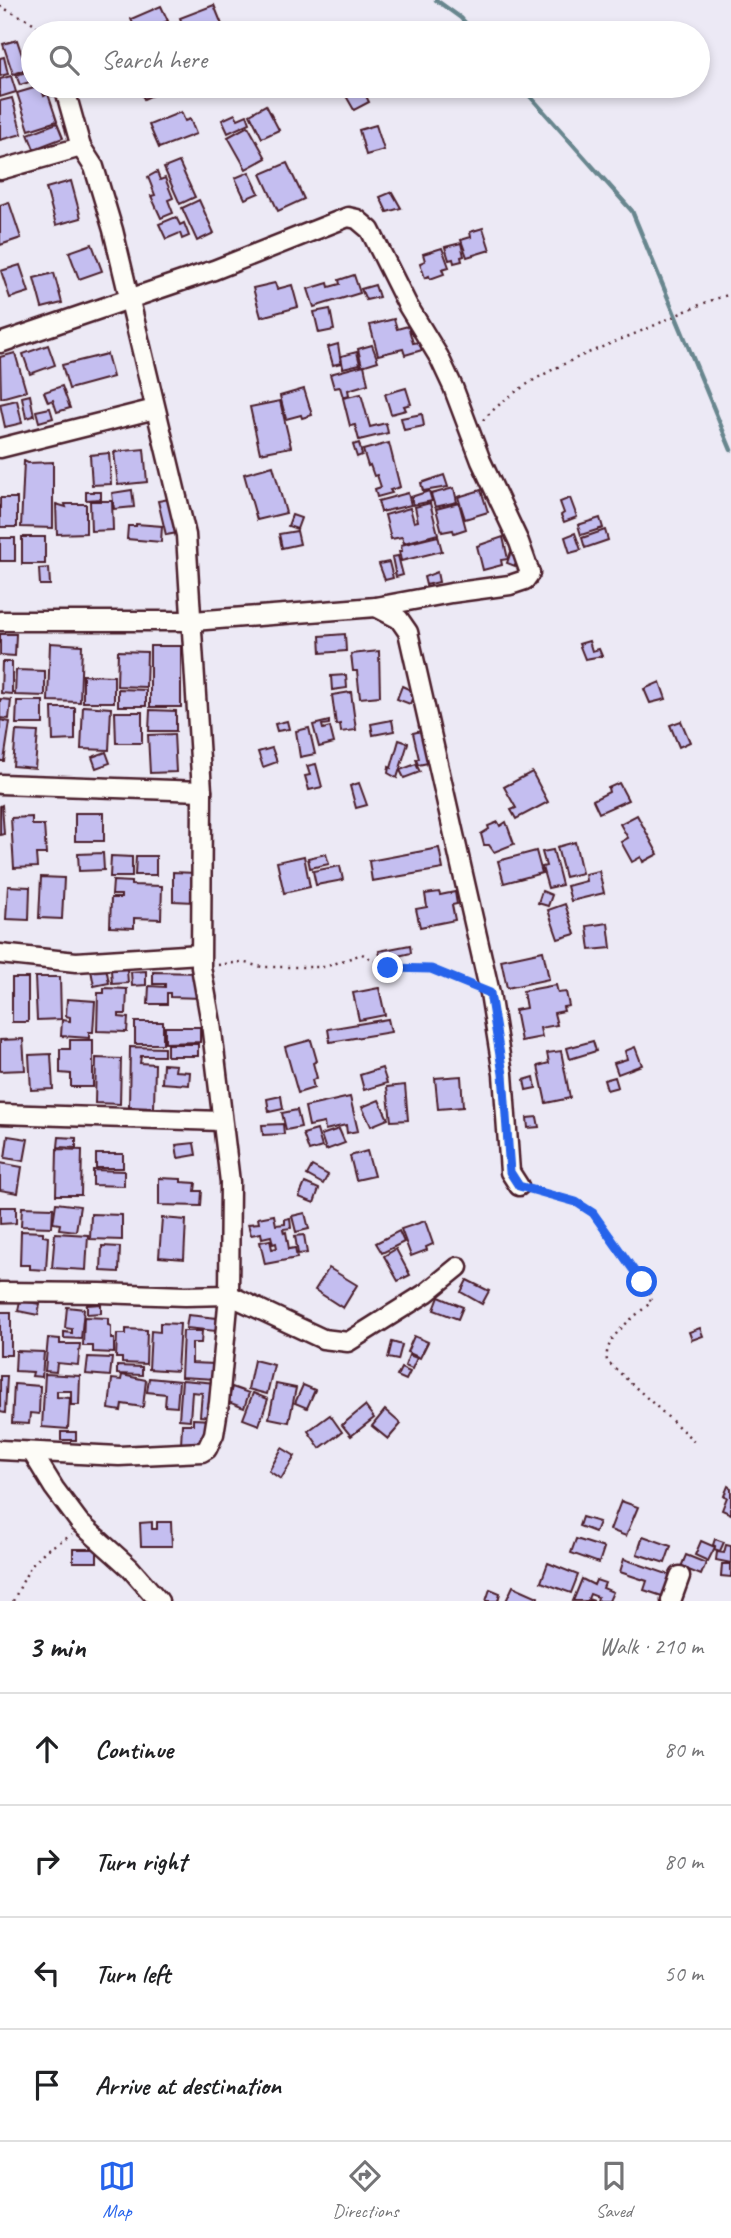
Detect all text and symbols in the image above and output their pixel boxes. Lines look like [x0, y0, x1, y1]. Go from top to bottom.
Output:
search box [21, 21, 710, 98]
icon: search [45, 41, 83, 79]
text: Search here [101, 43, 207, 76]
route end [372, 952, 403, 983]
route start [626, 1266, 657, 1297]
text: 3 min [28, 1628, 85, 1666]
text: Walk · 210 m [599, 1632, 703, 1661]
icon: ahead [28, 1730, 66, 1768]
text: Continue [95, 1733, 173, 1766]
text: 80 m [664, 1735, 703, 1764]
icon: right [28, 1842, 66, 1880]
text: Turn right [95, 1845, 186, 1878]
text: 80 m [664, 1847, 703, 1876]
icon: left [28, 1954, 66, 1992]
text: Turn left [95, 1957, 170, 1990]
text: 50 m [664, 1959, 703, 1988]
icon: arrive [28, 2066, 66, 2104]
text: Arrive at destination [95, 2069, 281, 2102]
tab: Map [98, 2157, 136, 2223]
tab: Directions [332, 2157, 399, 2223]
tab: Saved [595, 2157, 633, 2223]

